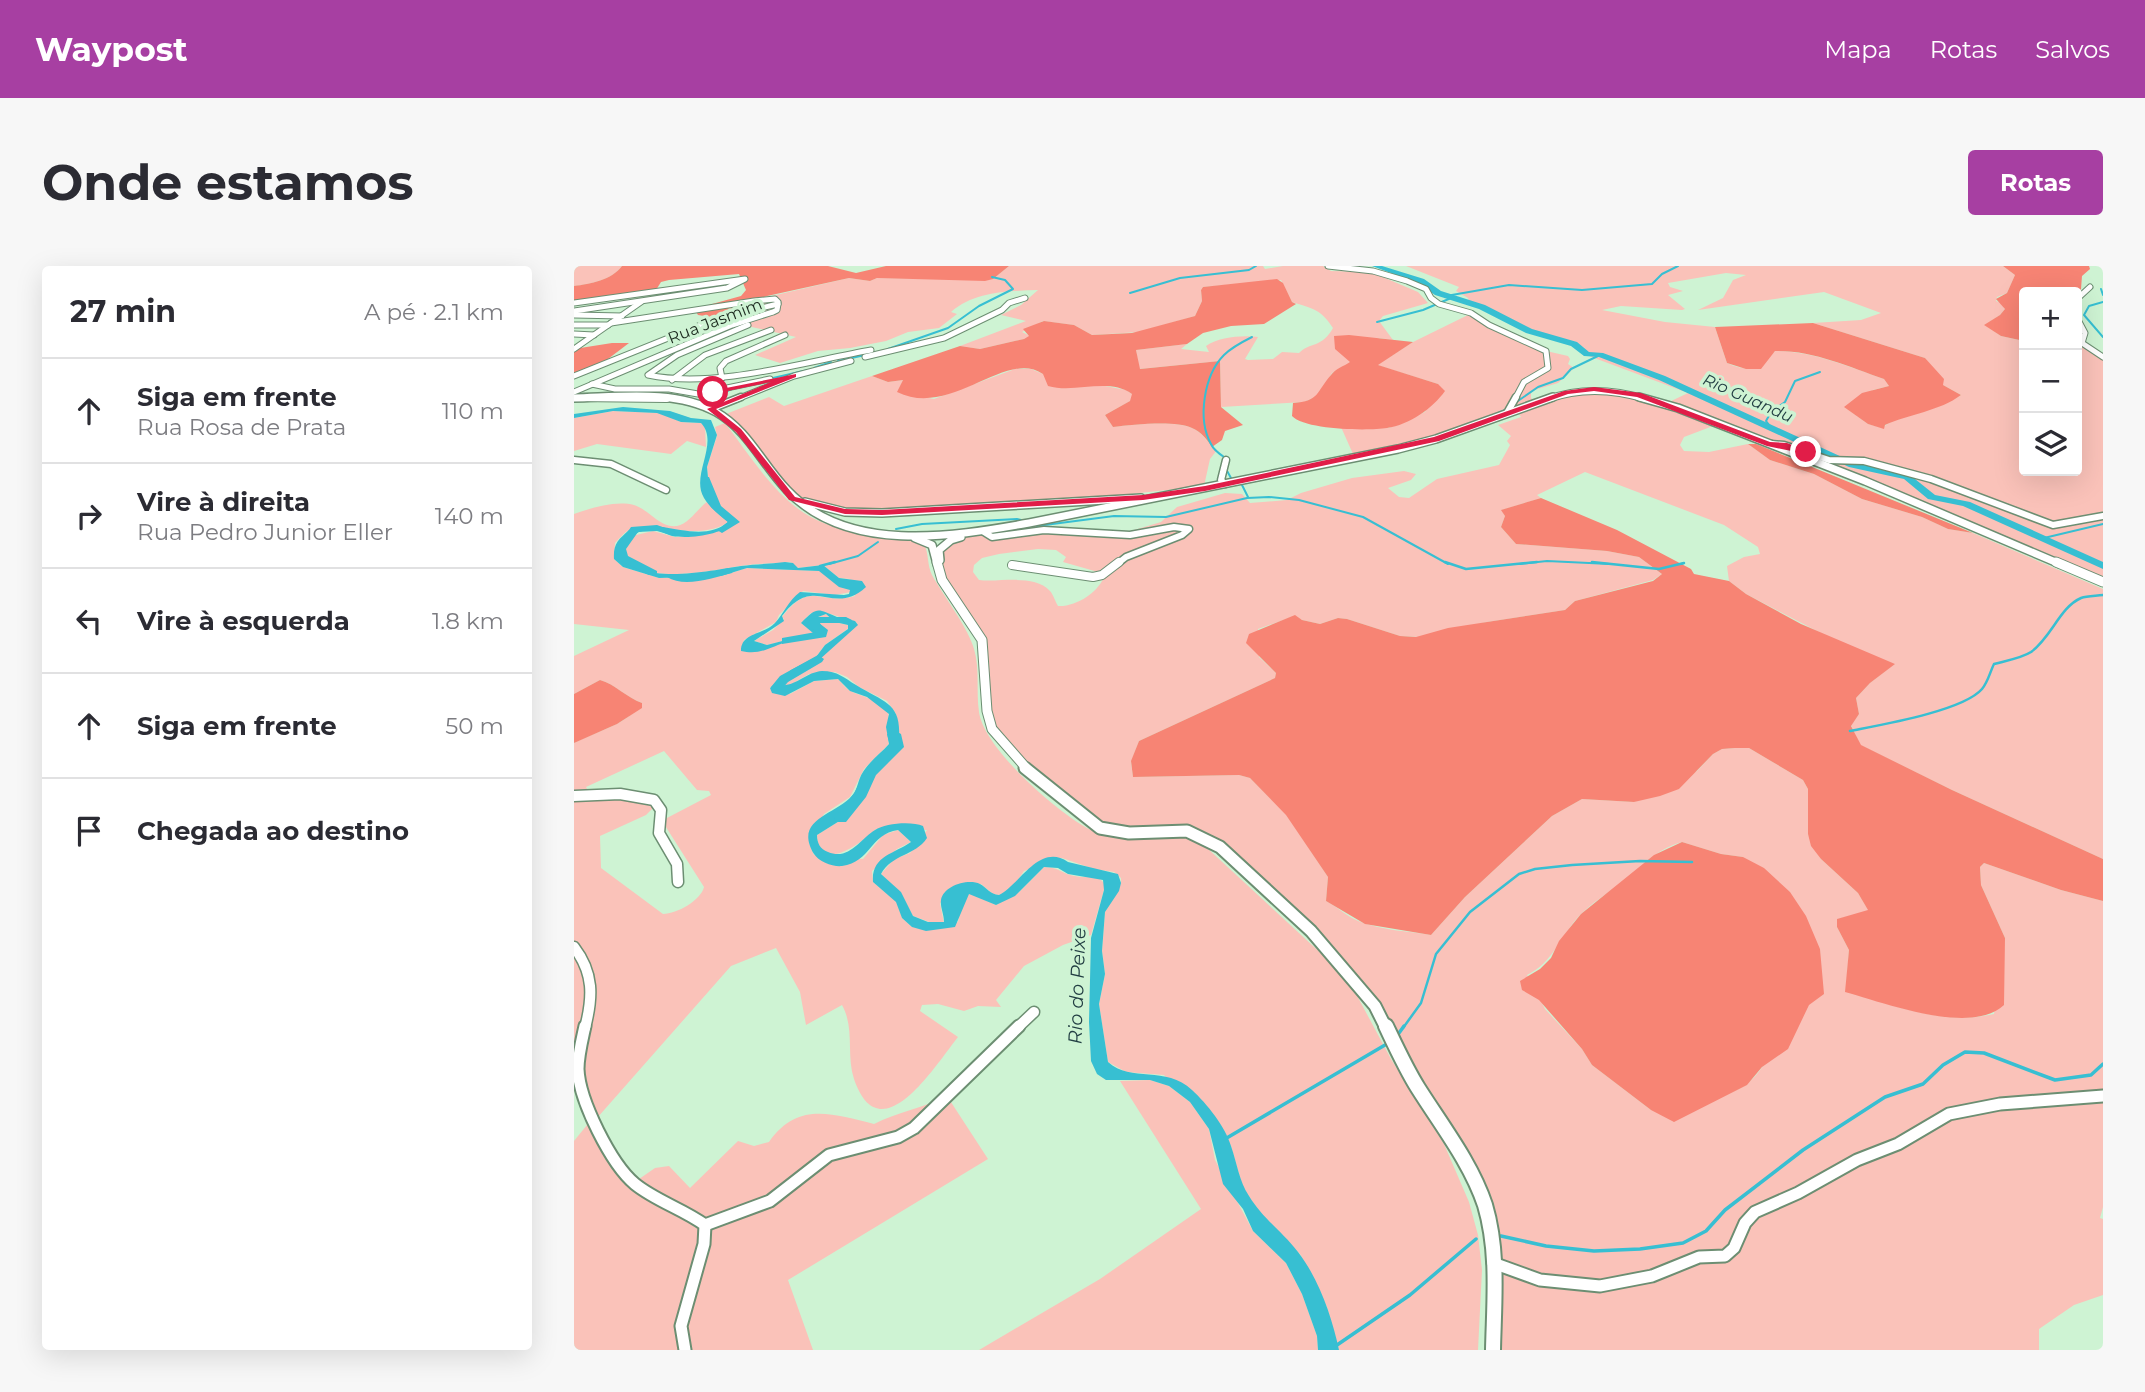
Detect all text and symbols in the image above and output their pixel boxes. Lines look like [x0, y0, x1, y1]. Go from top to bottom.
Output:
text: Waypost [35, 29, 188, 69]
text: Mapa [1824, 35, 1892, 64]
text: Rotas [1930, 35, 1997, 64]
text: Salvos [2035, 35, 2110, 64]
button: Rotas [1968, 150, 2103, 215]
text: Onde estamos [42, 153, 413, 212]
map controls [2019, 287, 2082, 476]
button: + [2019, 287, 2082, 350]
text: 27 min [70, 293, 176, 330]
street label: Rua Jasmim [665, 294, 765, 348]
text: A pé · 2.1 km [364, 298, 504, 326]
button: − [2019, 350, 2082, 413]
water label: Rio Guandu [1700, 370, 1796, 426]
route start [697, 376, 728, 407]
text: Siga em frente [137, 381, 337, 413]
icon: ahead [70, 392, 108, 430]
text: 110 m [442, 397, 504, 425]
text: Rua Rosa de Prata [137, 413, 346, 441]
button: layers [2019, 413, 2082, 476]
route end [1790, 436, 1821, 467]
text: Vire à direita [137, 486, 310, 518]
icon: right [70, 497, 108, 535]
text: 140 m [435, 502, 504, 530]
text: Rua Pedro Junior Eller [137, 518, 393, 546]
icon: left [70, 602, 108, 640]
text: Vire à esquerda [137, 605, 350, 637]
text: 1.8 km [432, 607, 504, 635]
icon: ahead [70, 707, 108, 745]
text: Siga em frente [137, 710, 337, 742]
text: 50 m [445, 712, 504, 740]
icon: arrive [70, 812, 108, 850]
text: Chegada ao destino [137, 815, 409, 847]
water label: Rio do Peixe [1063, 927, 1091, 1045]

